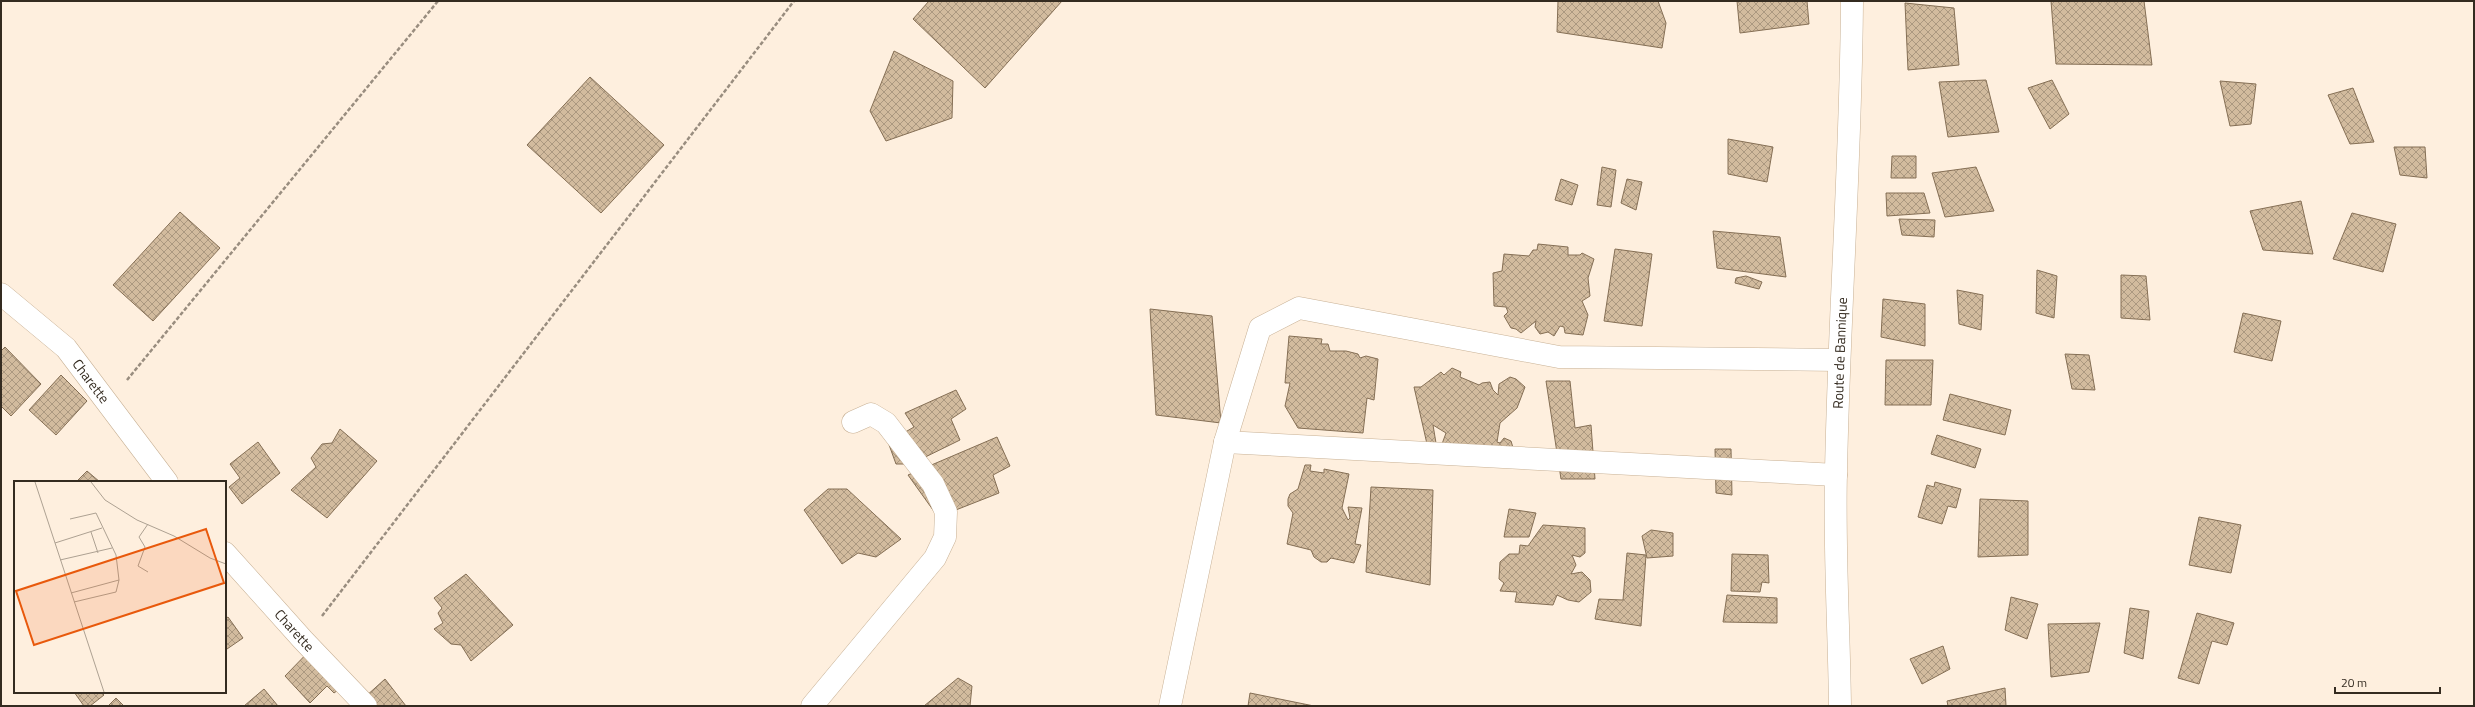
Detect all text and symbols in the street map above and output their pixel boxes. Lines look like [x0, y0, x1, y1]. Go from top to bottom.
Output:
street label: Route de Bannique [1827, 297, 1852, 409]
street label: Charette [68, 354, 115, 407]
inset map [14, 481, 226, 693]
street label: Charette [270, 604, 320, 656]
scale bar [2335, 669, 2440, 695]
text: 20 m [2341, 673, 2367, 692]

